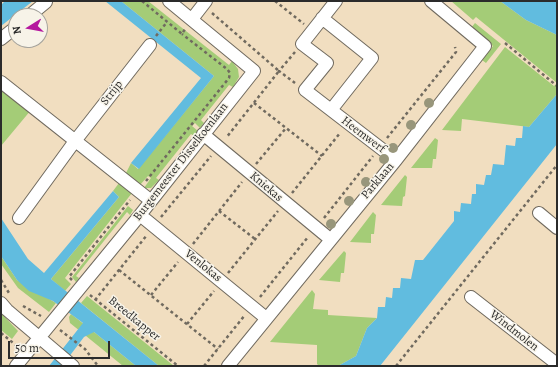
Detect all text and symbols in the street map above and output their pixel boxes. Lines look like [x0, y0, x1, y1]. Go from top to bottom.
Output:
north arrow [8, 8, 48, 48]
text: N [9, 25, 25, 36]
street label: Strijp [98, 78, 126, 108]
street label: Burgemeester Disselkoenlaan [131, 100, 231, 224]
street label: Heemwerf [338, 114, 388, 156]
street label: Parklaan [359, 160, 397, 202]
street label: Kniekas [246, 169, 286, 205]
street label: Venlokas [182, 247, 224, 285]
street label: Breedkapper [105, 294, 163, 344]
street label: Windmolen [487, 307, 541, 355]
scale bar [10, 333, 112, 359]
text: 50 m [15, 340, 39, 356]

